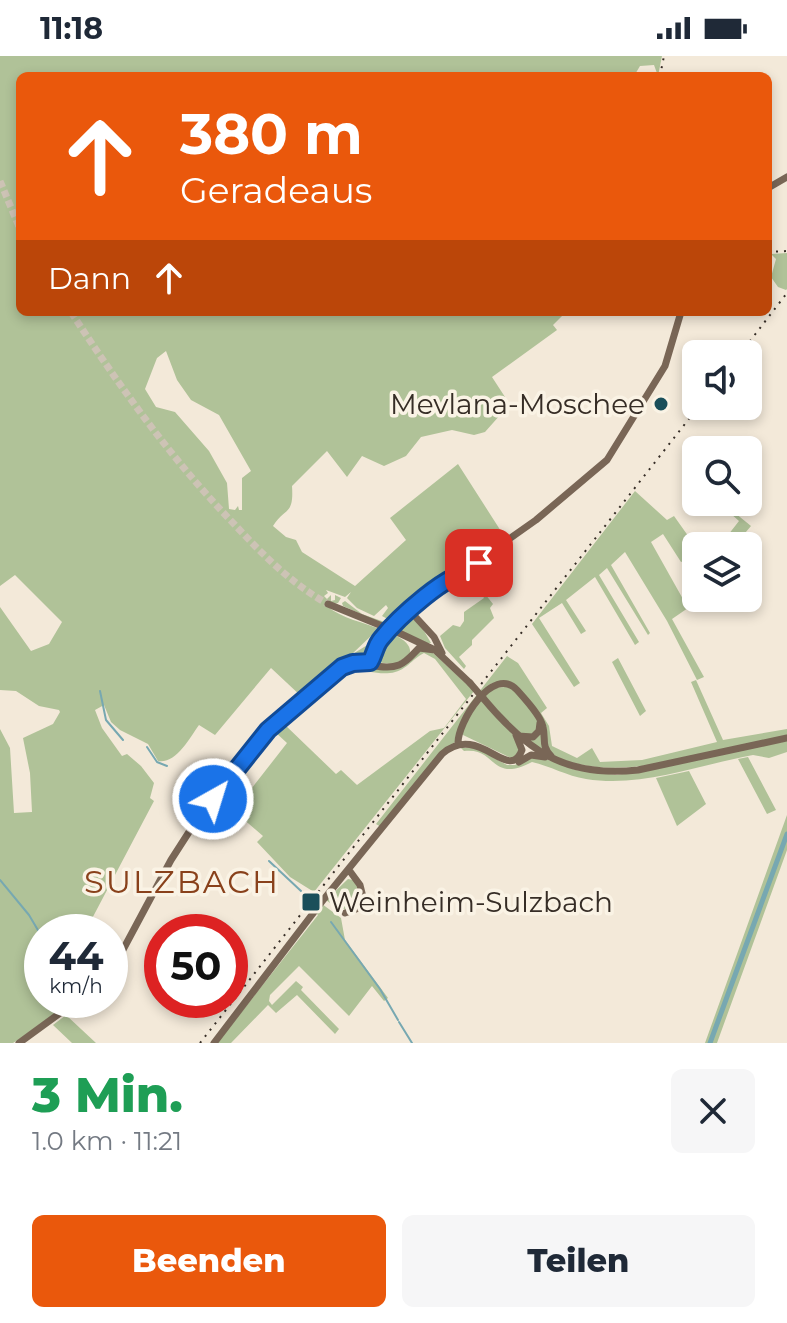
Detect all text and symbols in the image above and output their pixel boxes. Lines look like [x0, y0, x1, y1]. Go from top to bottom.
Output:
text: 11:18 [40, 10, 103, 47]
text: 380 m [180, 100, 363, 168]
icon: ahead [48, 104, 152, 208]
text: Geradeaus [180, 168, 372, 212]
icon: ahead [147, 256, 191, 300]
text: Dann [48, 260, 131, 297]
map controls [682, 340, 762, 612]
button: sound [682, 340, 762, 420]
place label: Mevlana-Moschee [390, 387, 645, 421]
marker: Mevlana-Moschee [652, 395, 670, 413]
button: search [682, 436, 762, 516]
pin [445, 529, 513, 597]
button: layers [682, 532, 762, 612]
icon: arrive [457, 541, 501, 585]
position arrow [171, 757, 255, 841]
district label: SULZBACH [84, 862, 280, 901]
place label: Weinheim-Sulzbach [329, 885, 613, 919]
marker: Weinheim-Sulzbach [300, 891, 322, 913]
speed limit sign: 50 [144, 914, 248, 1018]
text: 44 [48, 931, 104, 980]
text: km/h [49, 974, 103, 998]
text: 3 Min. [32, 1066, 183, 1124]
button: close [671, 1069, 755, 1153]
text: 1.0 km · 11:21 [32, 1125, 182, 1157]
button: Beenden [32, 1215, 386, 1307]
button: Teilen [402, 1215, 755, 1307]

